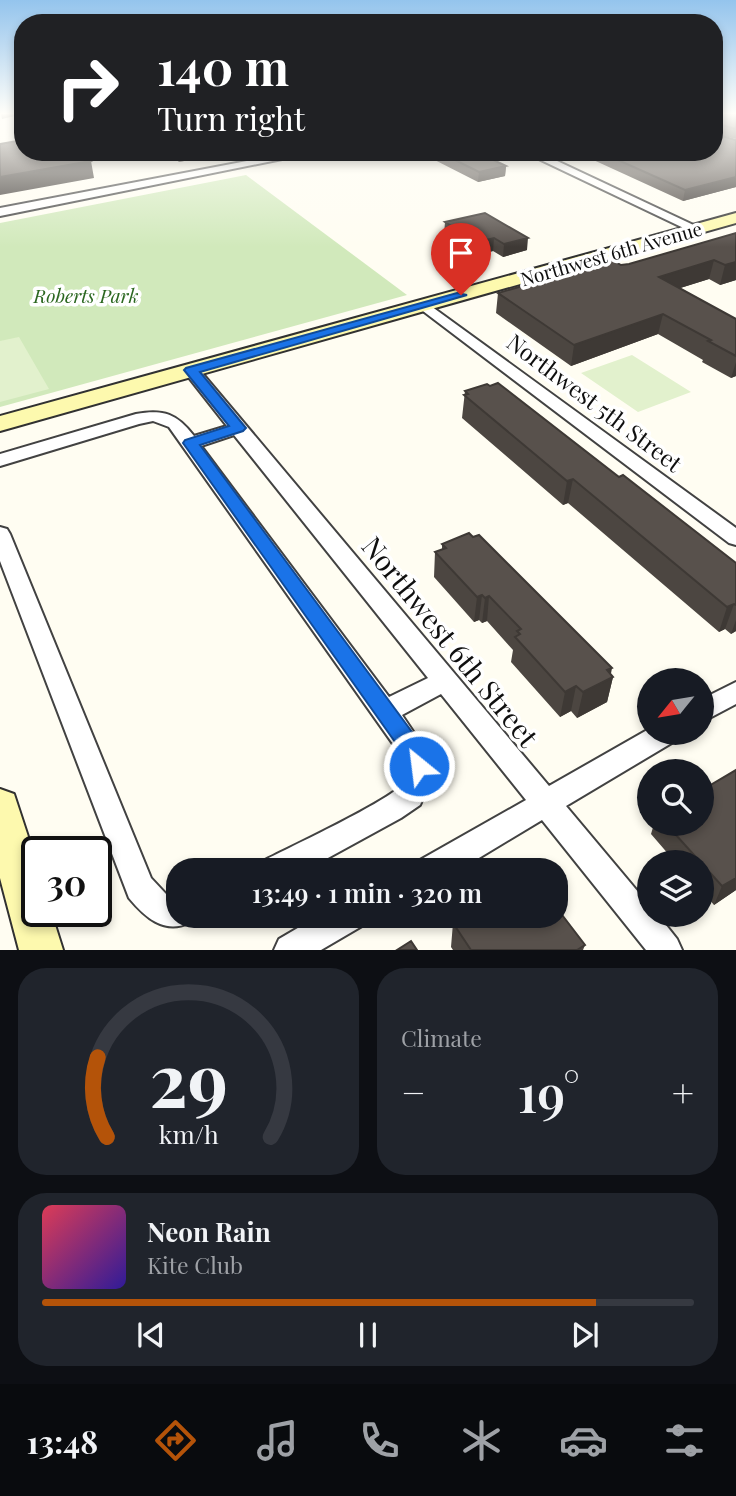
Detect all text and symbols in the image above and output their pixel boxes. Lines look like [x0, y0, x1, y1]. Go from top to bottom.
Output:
text: 140 m [157, 33, 289, 98]
icon: right [42, 42, 133, 133]
text: Turn right [157, 96, 305, 139]
street label: Northwest 6th Avenue [517, 215, 705, 291]
pin [431, 223, 491, 295]
icon: arrive [442, 234, 480, 272]
park label: Roberts Park [33, 282, 139, 308]
street label: Northwest 5th Street [501, 326, 690, 479]
street label: Northwest 6th Street [355, 528, 548, 755]
north arrow [637, 668, 714, 746]
map controls [637, 668, 714, 927]
position arrow [382, 729, 456, 803]
button: search [637, 759, 714, 836]
speed limit sign: 30 [21, 836, 112, 927]
button: layers [637, 850, 714, 927]
text: 13:49 · 1 min · 320 m [252, 875, 482, 910]
text: Climate [401, 1022, 482, 1053]
text: 29 [149, 1029, 228, 1126]
text: 19° [517, 1057, 580, 1126]
text: − [401, 1066, 426, 1117]
text: + [672, 1066, 694, 1117]
text: km/h [159, 1117, 219, 1150]
text: Neon Rain [147, 1214, 271, 1249]
text: Kite Club [147, 1249, 243, 1280]
icon: previous [132, 1316, 170, 1354]
icon: pause [349, 1316, 387, 1354]
icon: next [566, 1316, 604, 1354]
icon: directions [151, 1416, 200, 1465]
icon: music [253, 1416, 302, 1465]
icon: phone [355, 1416, 404, 1465]
icon: climate [457, 1416, 506, 1465]
icon: car [559, 1416, 608, 1465]
icon: filters [660, 1416, 709, 1465]
text: 13:48 [26, 1419, 98, 1462]

